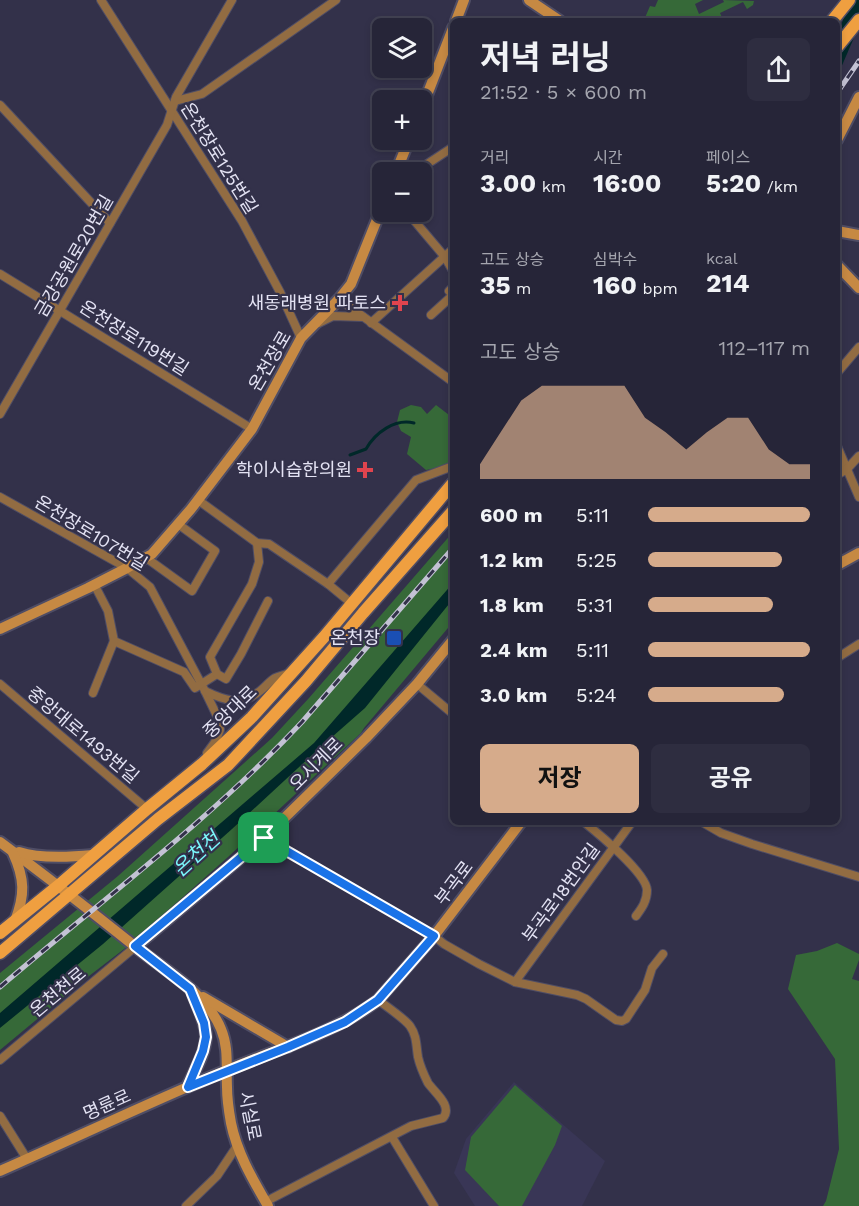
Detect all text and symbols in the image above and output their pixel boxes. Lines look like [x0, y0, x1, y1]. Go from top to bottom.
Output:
map controls [372, 18, 432, 222]
button: layers [372, 18, 432, 78]
text: 저녁 러닝 [480, 38, 611, 77]
button: share [747, 38, 810, 101]
text: 21:52 · 5 × 600 m [480, 80, 647, 104]
button: + [372, 90, 432, 150]
street label: 온천장로125번길 [177, 98, 262, 217]
text: 거리 [480, 148, 509, 167]
text: 시간 [593, 148, 622, 167]
text: 페이스 [706, 148, 750, 167]
button: − [372, 162, 432, 222]
text: 3.00 [480, 168, 536, 198]
text: 16:00 [593, 168, 662, 198]
text: 5:20 [706, 168, 761, 198]
text: km [536, 177, 566, 196]
text: /km [761, 177, 798, 196]
street label: 금강공원로20번길 [30, 191, 117, 321]
text: kcal [706, 249, 738, 268]
text: 고도 상승 [480, 250, 544, 269]
text: 심박수 [593, 250, 637, 269]
text: 214 [706, 268, 750, 298]
text: 35 [480, 270, 511, 300]
text: 160 [593, 270, 637, 300]
text: m [511, 279, 531, 298]
text: bpm [637, 279, 678, 298]
place label: 새동래병원 파토스 [247, 292, 386, 313]
marker: 새동래병원 파토스 [391, 294, 409, 312]
street label: 온천장로119번길 [76, 296, 193, 379]
street label: 온천장로 [244, 327, 295, 395]
text: 112–117 m [719, 336, 810, 360]
text: 고도 상승 [480, 340, 560, 364]
place label: 학이시습한의원 [236, 459, 352, 480]
marker: 학이시습한의원 [356, 461, 374, 479]
street label: 온천장로107번길 [31, 491, 151, 574]
text: 600 m [480, 503, 543, 527]
text: 5:11 [576, 503, 609, 527]
text: 1.2 km [480, 548, 543, 572]
text: 5:25 [576, 548, 617, 572]
text: 1.8 km [480, 593, 544, 617]
text: 5:31 [576, 593, 613, 617]
place label: 온천장 [330, 627, 380, 648]
marker: 온천장 [385, 629, 403, 647]
text: 2.4 km [480, 638, 548, 662]
text: 5:11 [576, 638, 609, 662]
street label: 중앙대로 [199, 681, 261, 742]
street label: 중앙대로1493번길 [23, 682, 143, 787]
text: 3.0 km [480, 683, 547, 707]
text: 5:24 [576, 683, 617, 707]
street label: 오시게로 [285, 733, 346, 794]
button: 저장 [480, 744, 639, 813]
button: 공유 [651, 744, 810, 813]
pin [238, 812, 289, 863]
icon: arrive [247, 821, 280, 854]
water label: 온천천 [167, 825, 226, 881]
street label: 부곡로18번안길 [518, 839, 604, 946]
street label: 부곡로 [430, 857, 477, 909]
street label: 온천천로 [26, 962, 90, 1021]
street label: 명륜로 [80, 1085, 134, 1124]
street label: 시실로 [235, 1090, 266, 1142]

